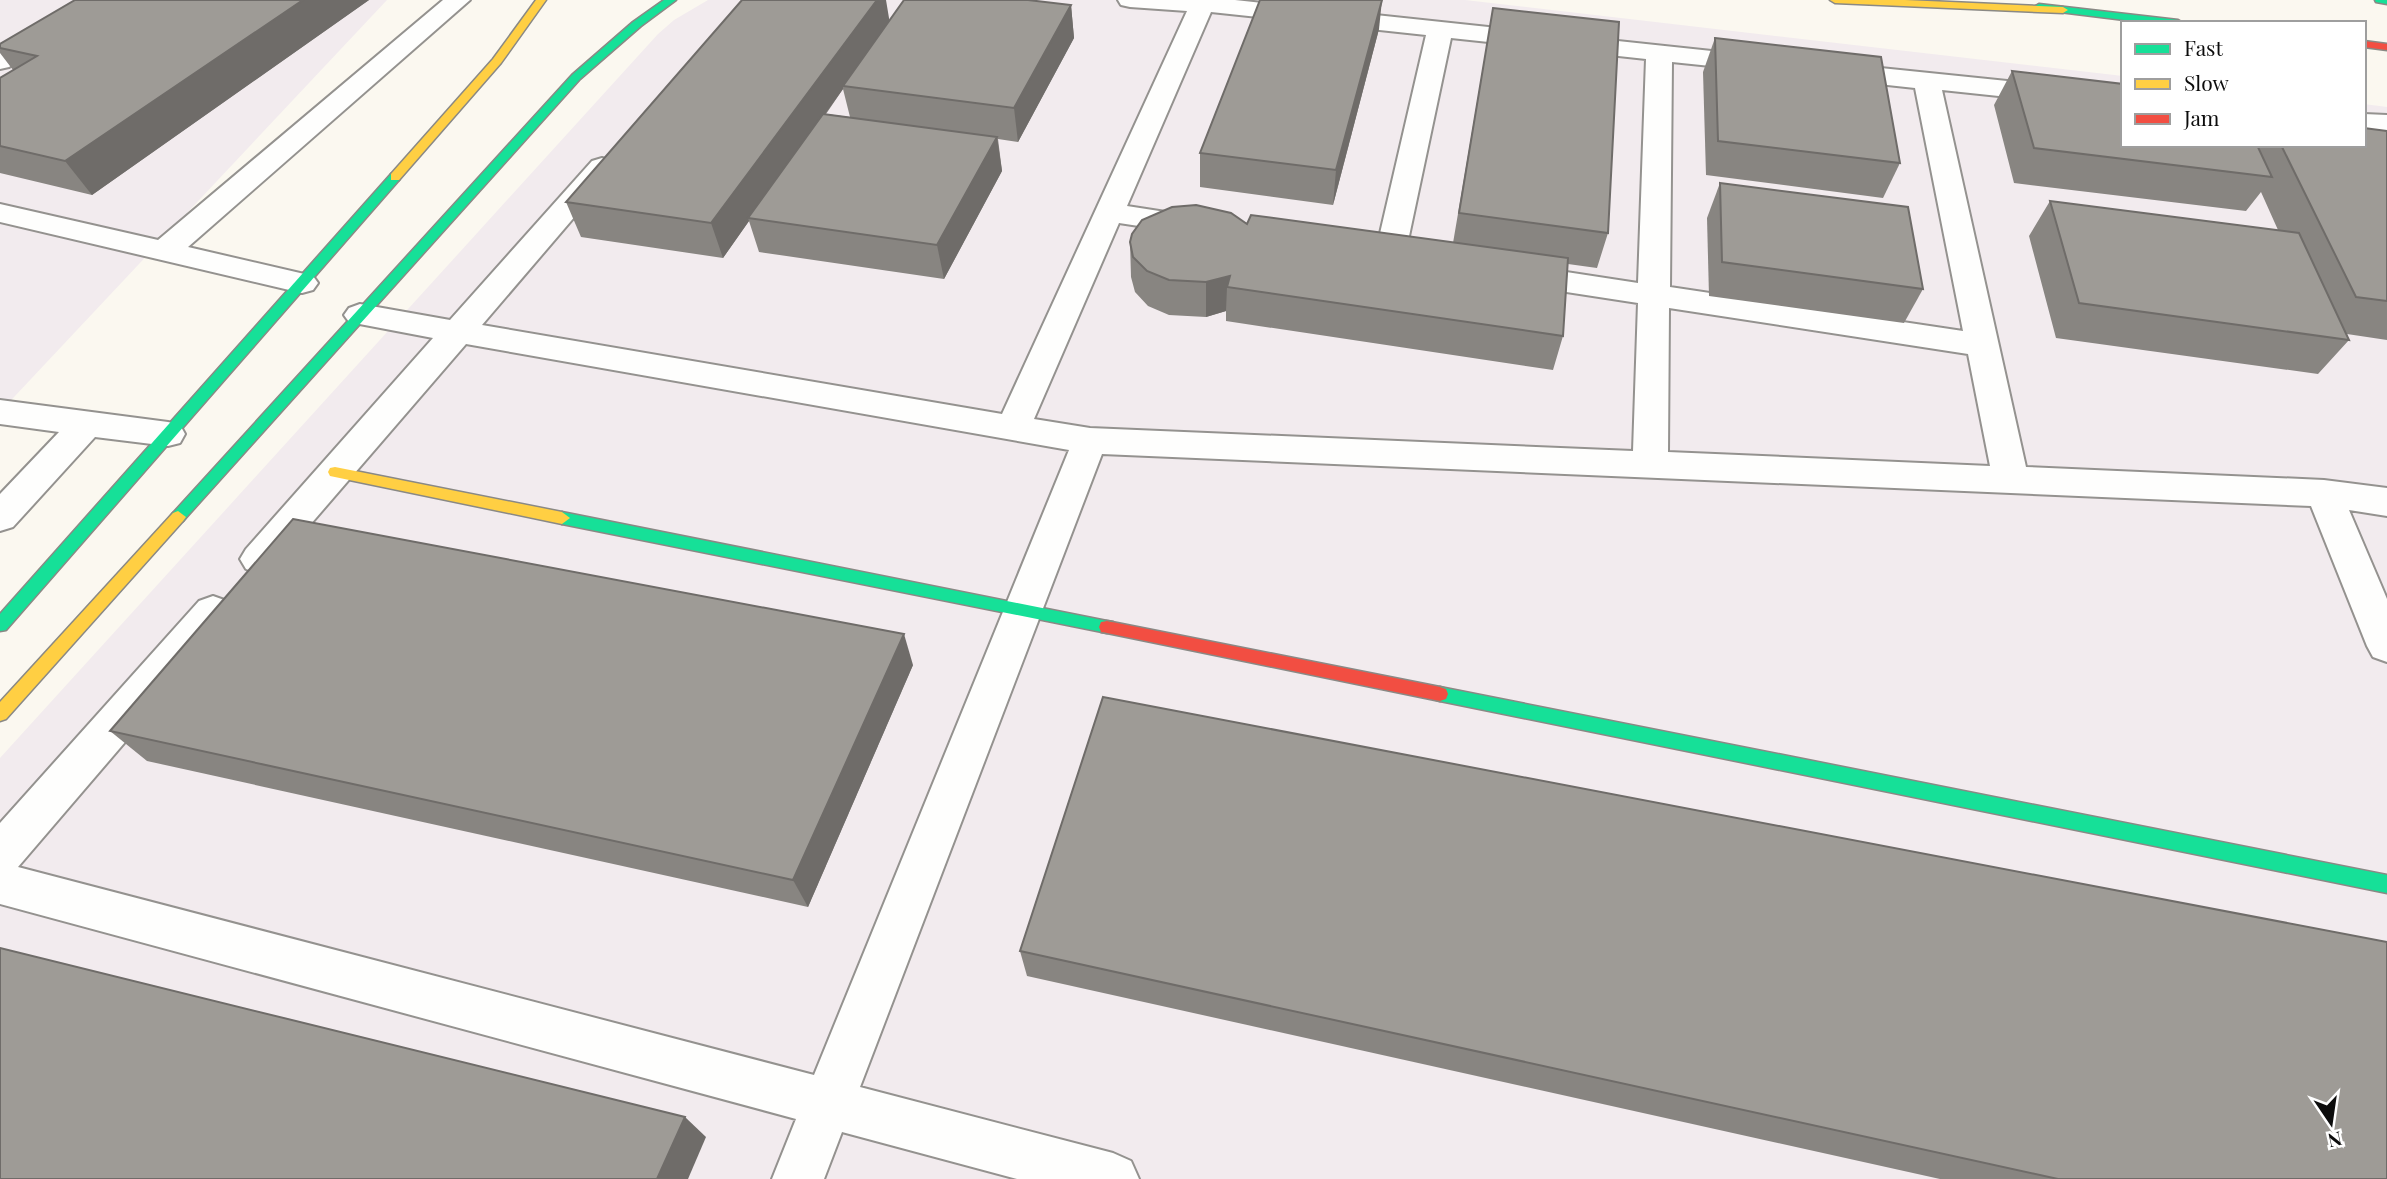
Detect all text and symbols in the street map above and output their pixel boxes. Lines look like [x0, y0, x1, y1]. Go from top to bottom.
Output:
legend [2121, 21, 2366, 147]
text: Fast [2184, 33, 2223, 61]
text: Slow [2184, 68, 2229, 96]
text: Jam [2183, 103, 2220, 131]
north arrow [2296, 1088, 2366, 1158]
text: N [2325, 1126, 2345, 1155]

